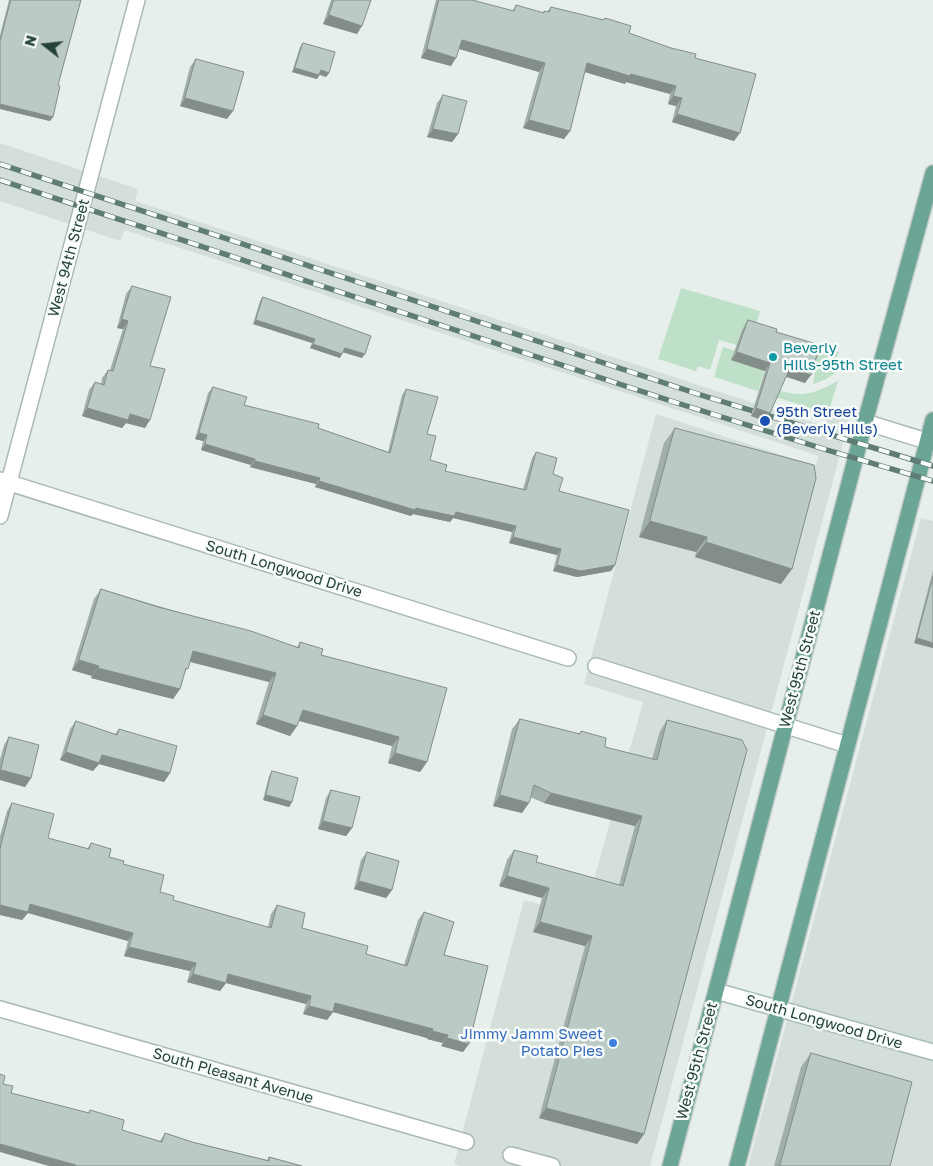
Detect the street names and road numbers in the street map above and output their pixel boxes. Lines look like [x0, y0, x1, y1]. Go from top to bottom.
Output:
street label: West 94th Street [45, 197, 93, 319]
street label: South Longwood Drive [204, 537, 364, 601]
street label: West 95th Street [776, 608, 824, 730]
street label: South Longwood Drive [743, 991, 905, 1053]
street label: West 95th Street [673, 1000, 721, 1122]
street label: South Pleasant Avenue [150, 1044, 316, 1108]

